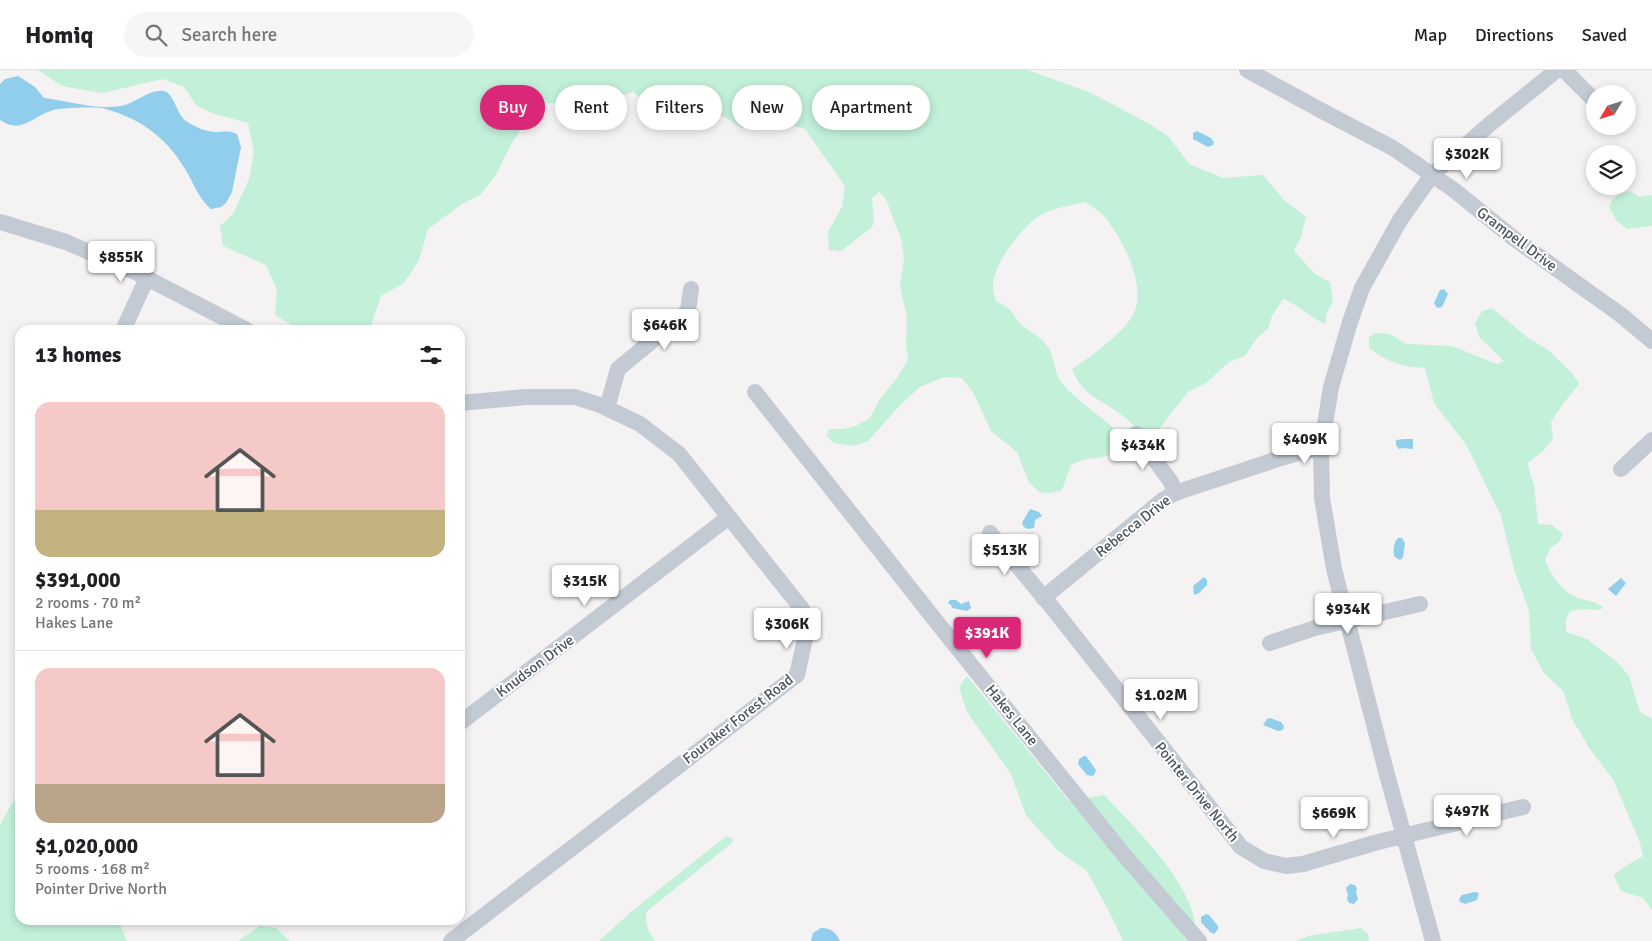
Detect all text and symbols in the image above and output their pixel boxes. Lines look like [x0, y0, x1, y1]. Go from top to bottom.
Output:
search box [124, 12, 474, 57]
text: Homiq [25, 20, 94, 50]
icon: search [142, 21, 170, 49]
text: Search here [182, 23, 277, 47]
text: Map [1414, 24, 1447, 46]
text: Directions [1475, 24, 1554, 46]
text: Saved [1582, 24, 1627, 46]
chip: Buy [480, 85, 545, 130]
chip: Rent [555, 85, 627, 130]
chip: Filters [637, 85, 722, 130]
chip: New [732, 85, 802, 130]
chip: Apartment [812, 85, 930, 130]
north arrow [1586, 85, 1636, 135]
map controls [1586, 85, 1636, 195]
pin: $302K [1432, 138, 1502, 180]
text: $302K [1445, 144, 1489, 164]
button: layers [1586, 145, 1636, 195]
street label: Grampell Drive [1473, 203, 1561, 275]
pin: $855K [86, 240, 156, 283]
text: $855K [99, 247, 143, 267]
pin: $646K [630, 308, 700, 351]
text: $646K [643, 315, 687, 335]
icon: filters [417, 341, 445, 369]
text: 13 homes [35, 342, 121, 368]
pin: $409K [1270, 422, 1340, 465]
pin: $434K [1108, 428, 1178, 471]
text: $409K [1283, 429, 1327, 449]
icon: home [195, 435, 285, 525]
text: $434K [1121, 435, 1165, 455]
street label: Rebecca Drive [1092, 491, 1174, 561]
pin: $513K [970, 534, 1040, 576]
text: $513K [983, 540, 1027, 560]
pin: $315K [550, 564, 620, 607]
text: $391,000 [35, 567, 121, 593]
text: $315K [563, 571, 607, 591]
pin: $934K [1313, 592, 1383, 635]
text: 2 rooms · 70 m² [35, 593, 141, 613]
text: $934K [1326, 599, 1370, 619]
pin: $306K [752, 608, 822, 650]
text: Hakes Lane [35, 613, 113, 633]
text: $306K [765, 614, 809, 634]
pin: $391K [952, 616, 1022, 659]
text: $391K [965, 623, 1009, 643]
street label: Knudson Drive [493, 631, 577, 701]
street label: Fouraker Forest Road [679, 670, 797, 768]
pin: $1.02M [1120, 678, 1202, 721]
street label: Hakes Lane [982, 681, 1042, 749]
text: $1.02M [1135, 685, 1187, 705]
icon: home [195, 700, 285, 790]
street label: Pointer Drive North [1151, 738, 1243, 846]
pin: $497K [1432, 794, 1502, 837]
pin: $669K [1299, 796, 1369, 839]
text: $497K [1445, 801, 1489, 821]
text: $669K [1312, 803, 1356, 823]
text: $1,020,000 [35, 833, 138, 859]
text: 5 rooms · 168 m² [35, 859, 150, 879]
text: Pointer Drive North [35, 879, 167, 899]

